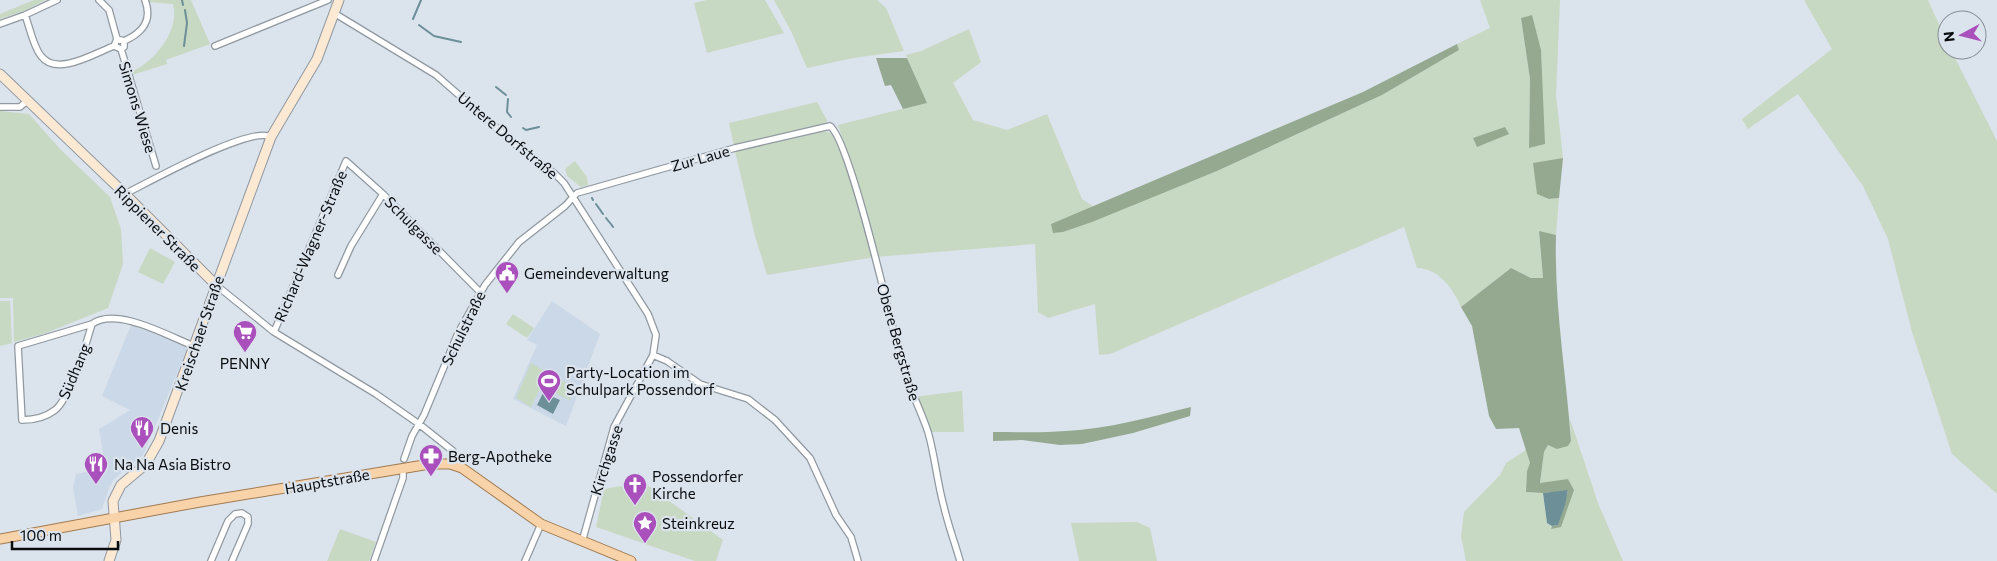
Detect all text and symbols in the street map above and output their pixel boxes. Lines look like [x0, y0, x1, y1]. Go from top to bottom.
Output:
north arrow [1937, 10, 1987, 60]
text: N [1940, 30, 1958, 43]
street label: Simons Wiese [116, 59, 160, 155]
street label: Untere Dorfstraße [454, 88, 562, 182]
street label: Zur Laue [669, 141, 731, 175]
street label: Richard-Wagner-Straße [270, 168, 350, 324]
street label: Rippiener Straße [111, 181, 205, 275]
street label: Schulgasse [381, 192, 447, 258]
public building icon: Gemeindeverwaltung [494, 260, 520, 294]
place label: Gemeindeverwaltung [524, 264, 669, 282]
street label: Kreischaer Straße [171, 273, 227, 393]
street label: Obere Bergstraße [874, 281, 924, 403]
street label: Schulstraße [437, 288, 489, 368]
supermarket icon: PENNY [232, 319, 258, 353]
street label: Südhang [54, 340, 94, 402]
place label: PENNY [220, 354, 271, 372]
place label: Party-Location im Schulpark Possendorf [566, 363, 714, 398]
sports icon: Party-Location im Schulpark Possendorf [536, 368, 562, 402]
restaurant icon: Denis [129, 415, 155, 449]
place label: Denis [160, 419, 198, 437]
street label: Kirchgasse [586, 422, 626, 498]
pharmacy icon: Berg-Apotheke [418, 443, 444, 477]
place label: Berg-Apotheke [448, 447, 552, 465]
restaurant icon: Na Na Asia Bistro [83, 451, 109, 485]
place label: Na Na Asia Bistro [114, 455, 231, 473]
street label: Hauptstraße [283, 465, 371, 497]
place label: Possendorfer Kirche [652, 467, 743, 502]
church icon: Possendorfer Kirche [622, 472, 648, 506]
place icon: Steinkreuz [632, 510, 658, 544]
place label: Steinkreuz [662, 514, 735, 532]
scale bar [12, 518, 119, 550]
text: 100 m [20, 526, 62, 544]

